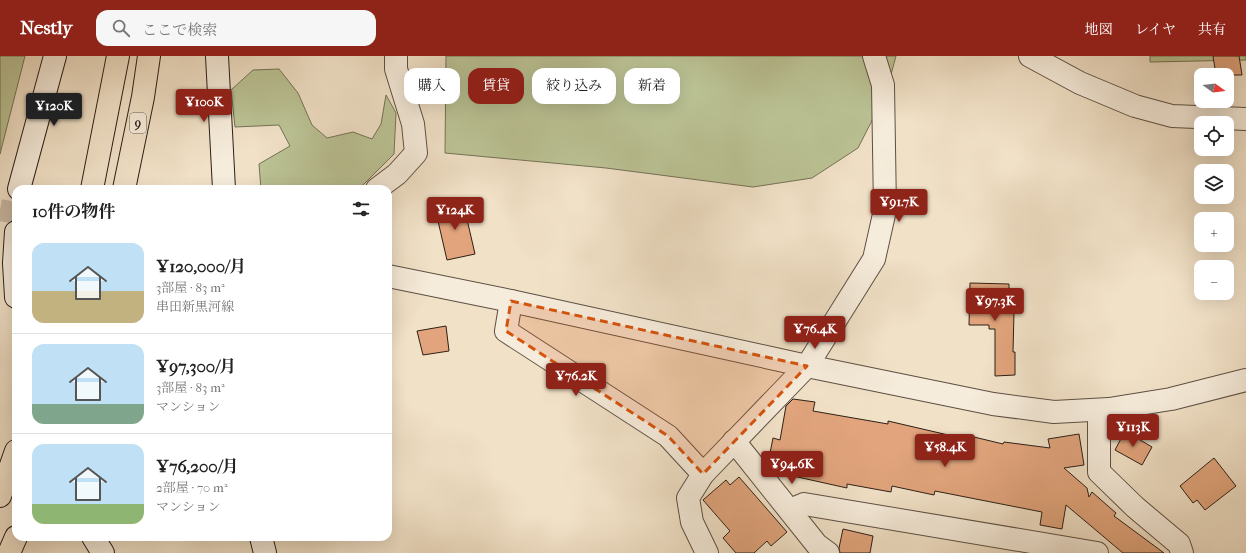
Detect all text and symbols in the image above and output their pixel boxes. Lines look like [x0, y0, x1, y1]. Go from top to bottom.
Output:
search box [96, 10, 376, 46]
text: Nestly [20, 17, 72, 39]
icon: search [110, 17, 132, 39]
text: ここで検索 [142, 21, 217, 39]
text: 地図 [1085, 21, 1113, 38]
text: レイヤ [1135, 21, 1176, 38]
text: 共有 [1198, 21, 1226, 38]
chip: 購入 [404, 68, 460, 104]
chip: 賃貸 [468, 68, 524, 104]
chip: 絞り込み [532, 68, 616, 104]
chip: 新着 [624, 68, 680, 104]
north arrow [1194, 68, 1234, 108]
map controls [1194, 68, 1234, 300]
pin: ¥100K [176, 89, 232, 123]
pin: ¥120K [26, 93, 82, 127]
text: ¥100K [185, 94, 223, 109]
text: ¥120K [35, 98, 73, 113]
road number: 9 [130, 113, 146, 133]
button: locate [1194, 116, 1234, 156]
button: layers [1194, 164, 1234, 204]
pin: ¥91.7K [866, 189, 932, 223]
text: ¥91.7K [879, 194, 919, 209]
pin: ¥124K [427, 197, 483, 231]
icon: filters [350, 198, 372, 220]
text: 10件の物件 [32, 201, 115, 221]
text: ¥124K [436, 202, 474, 217]
button: + [1194, 212, 1234, 252]
text: ¥120,000/月 [156, 256, 246, 276]
icon: home [64, 259, 112, 307]
button: − [1194, 260, 1234, 300]
text: 3部屋 · 83 m² [156, 280, 225, 295]
pin: ¥97.3K [962, 288, 1028, 322]
text: ¥97.3K [975, 293, 1015, 308]
text: 串田新黒河線 [156, 299, 234, 314]
pin: ¥76.4K [782, 316, 848, 350]
text: ¥76.4K [793, 321, 837, 336]
text: ¥97,300/月 [156, 356, 236, 376]
icon: home [64, 360, 112, 408]
pin: ¥76.2K [543, 363, 609, 397]
text: ¥76.2K [555, 368, 597, 383]
text: 3部屋 · 83 m² [156, 380, 225, 395]
text: マンション [156, 399, 220, 414]
pin: ¥113K [1105, 414, 1161, 448]
text: ¥113K [1116, 419, 1150, 434]
pin: ¥58.4K [912, 434, 978, 468]
text: ¥58.4K [924, 439, 966, 454]
pin: ¥94.6K [759, 451, 825, 485]
text: ¥76,200/月 [156, 456, 239, 476]
text: ¥94.6K [770, 456, 814, 471]
icon: home [64, 460, 112, 508]
text: 2部屋 · 70 m² [156, 480, 228, 495]
text: マンション [156, 499, 220, 514]

